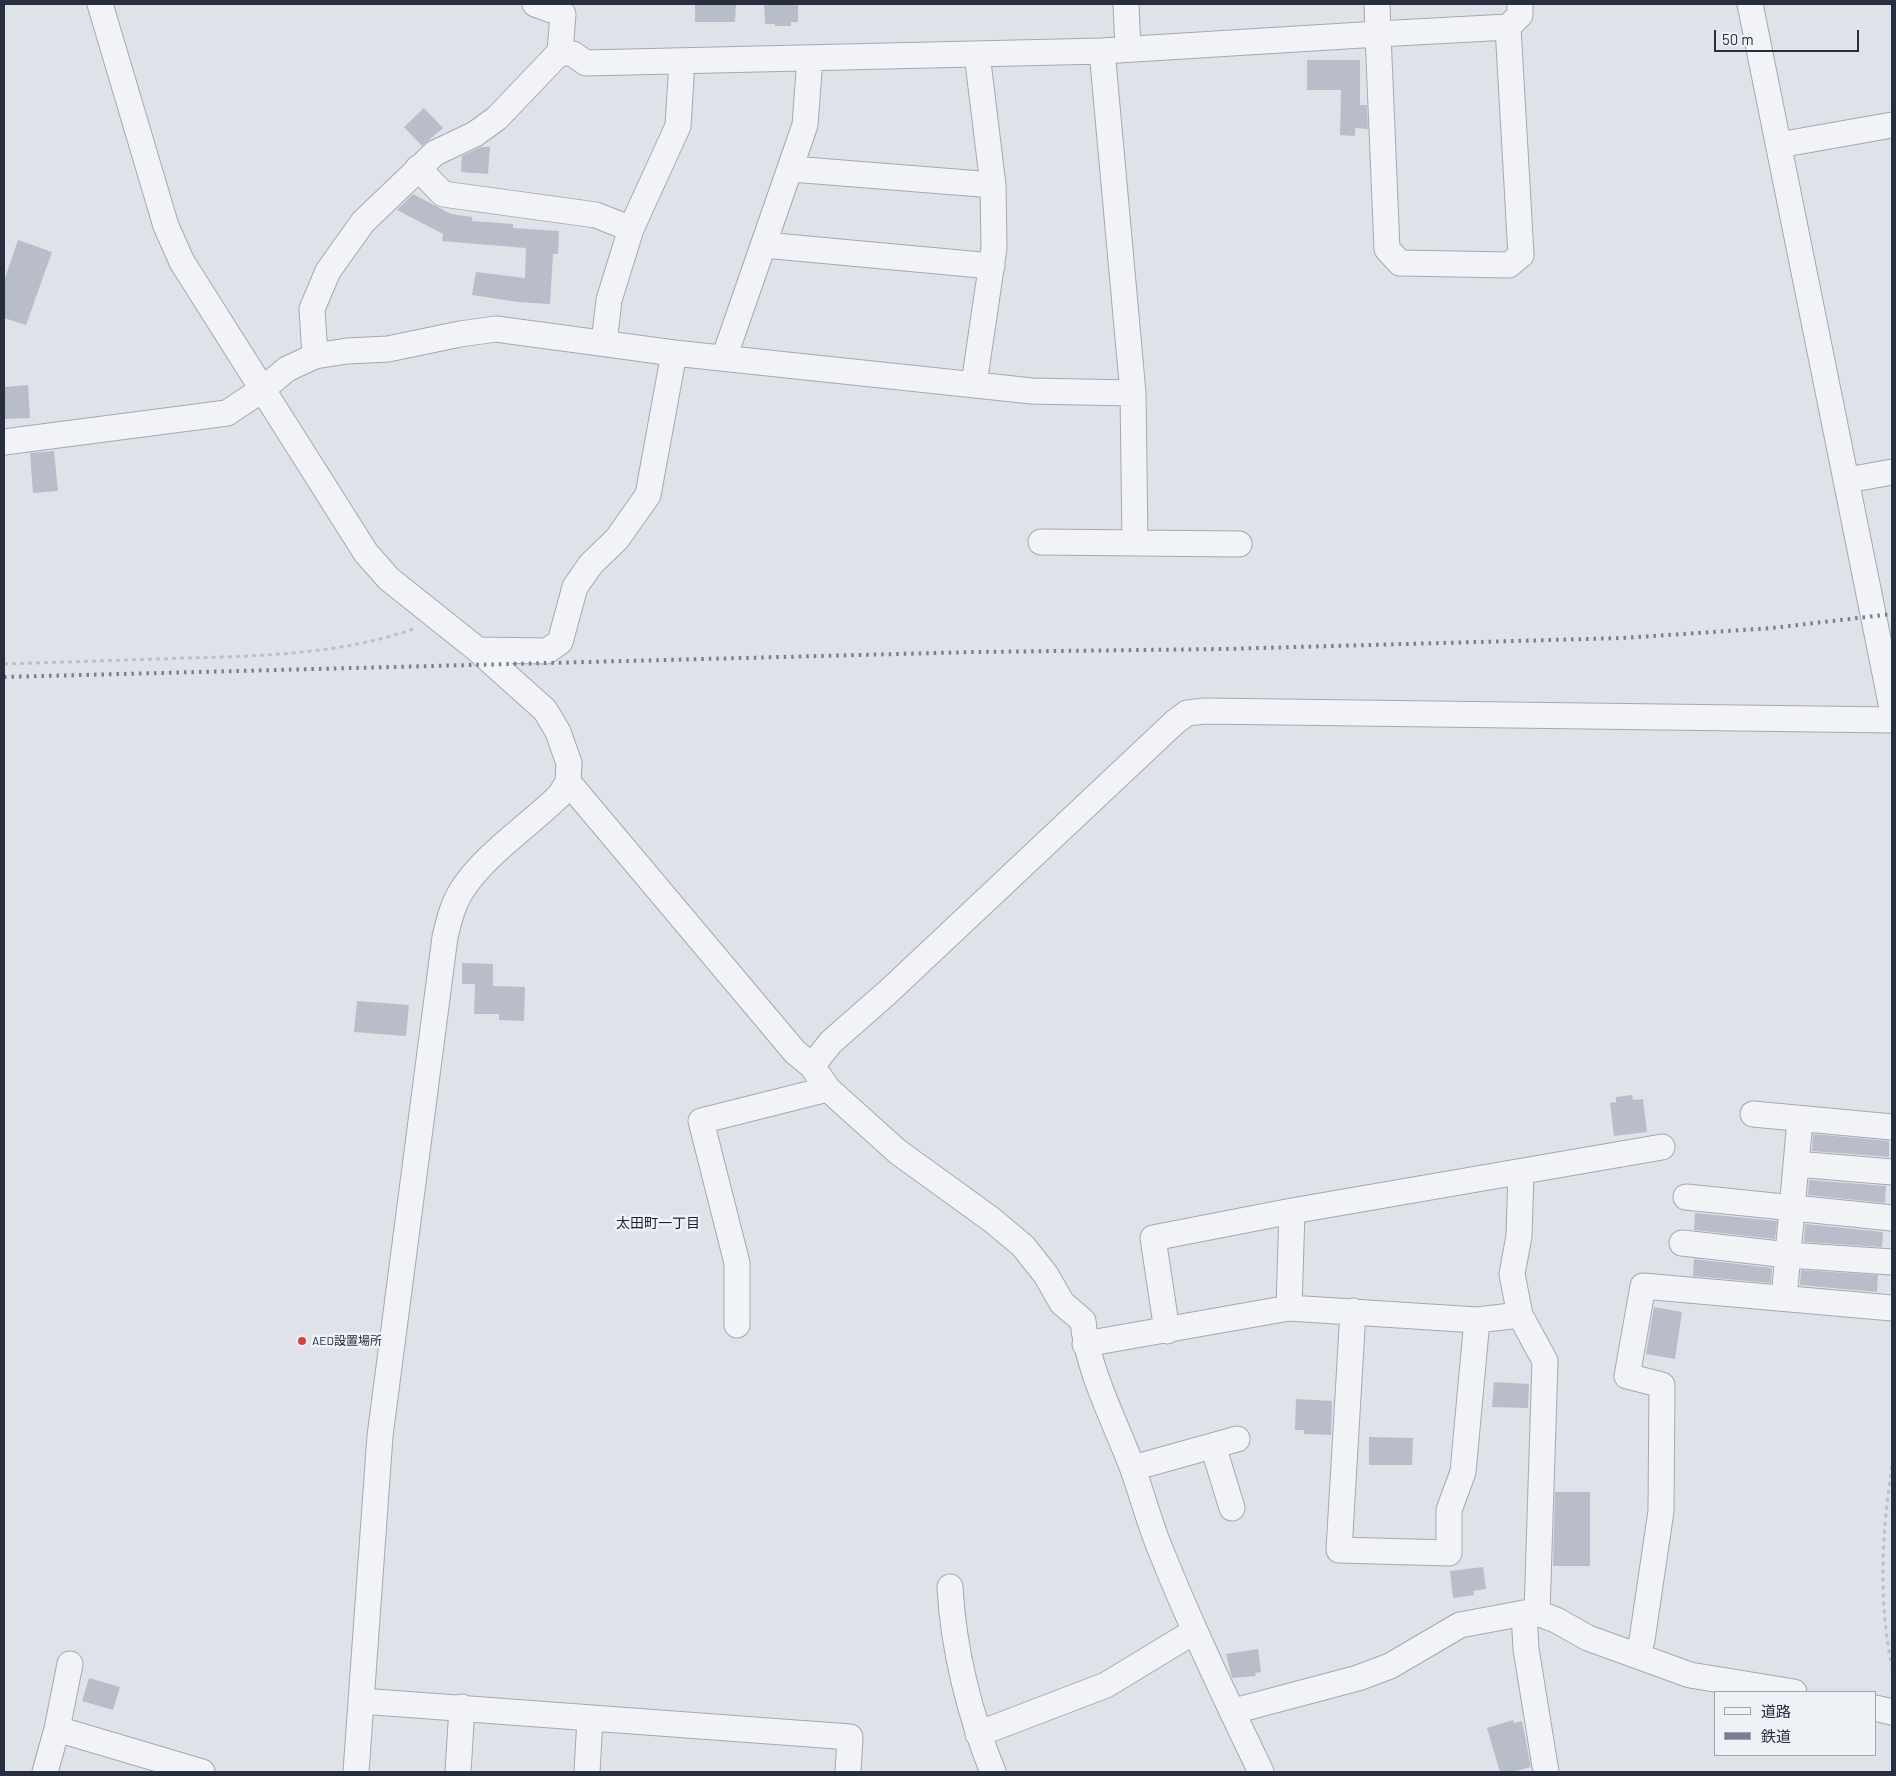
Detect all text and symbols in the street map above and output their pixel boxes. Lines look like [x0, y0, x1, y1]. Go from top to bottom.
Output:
scale bar [1716, 20, 1861, 52]
text: 50 m [1722, 30, 1754, 48]
district label: 太田町一丁目 [616, 1215, 700, 1231]
place label: AED設置場所 [312, 1334, 382, 1348]
marker: AED設置場所 [296, 1335, 308, 1347]
legend [1714, 1691, 1876, 1756]
text: 道路 [1761, 1702, 1791, 1720]
text: 鉄道 [1761, 1727, 1791, 1745]

